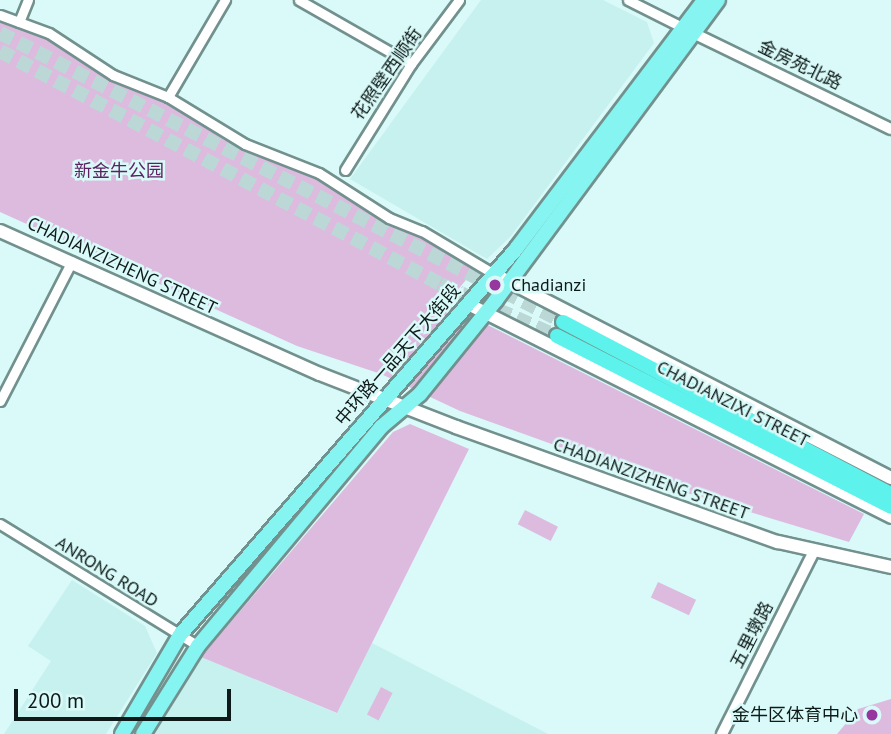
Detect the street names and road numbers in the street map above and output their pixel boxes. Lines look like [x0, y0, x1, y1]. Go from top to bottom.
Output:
street label: 花照壁西顺街 [347, 24, 427, 124]
street label: 金房苑北路 [755, 36, 845, 94]
street label: CHADIANZIZHENG STREET [24, 213, 220, 319]
street label: 中环路一品天下大街段 [331, 280, 465, 430]
street label: CHADIANZIXI STREET [653, 356, 813, 452]
street label: CHADIANZIZHENG STREET [550, 434, 752, 524]
street label: ANRONG ROAD [52, 532, 162, 612]
street label: 五里墩路 [726, 598, 778, 672]

